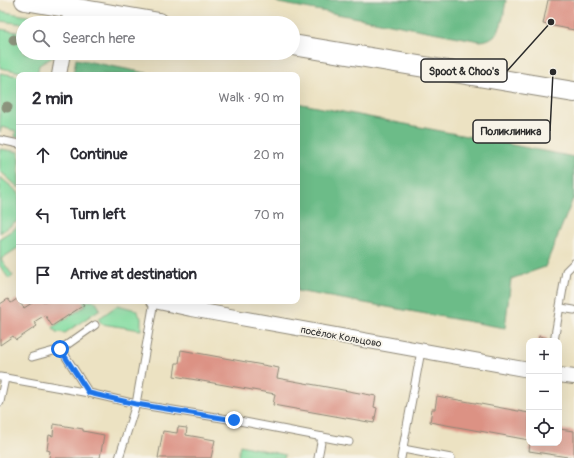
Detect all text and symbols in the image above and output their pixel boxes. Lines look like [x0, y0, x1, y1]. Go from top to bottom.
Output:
search box [16, 16, 300, 60]
icon: search [30, 27, 52, 49]
text: Search here [62, 29, 135, 48]
callout: Spoot & Choo's [421, 59, 507, 82]
text: Spoot & Choo's [429, 65, 499, 78]
text: 2 min [32, 88, 73, 109]
text: Walk · 90 m [219, 90, 284, 106]
callout: Поликлиника [473, 120, 550, 143]
text: Поликлиника [481, 125, 541, 138]
icon: ahead [32, 144, 54, 166]
text: Continue [70, 145, 128, 164]
text: 20 m [253, 147, 284, 163]
icon: left [32, 204, 54, 226]
text: Turn left [70, 205, 126, 224]
text: 70 m [254, 207, 284, 223]
icon: arrive [32, 264, 54, 286]
text: Arrive at destination [70, 265, 197, 284]
street label: посёлок Кольцово [300, 324, 383, 350]
map controls [526, 338, 562, 446]
button: + [526, 338, 562, 374]
route start [51, 340, 69, 358]
button: − [526, 374, 562, 410]
button: locate [526, 410, 562, 446]
route end [225, 411, 243, 429]

